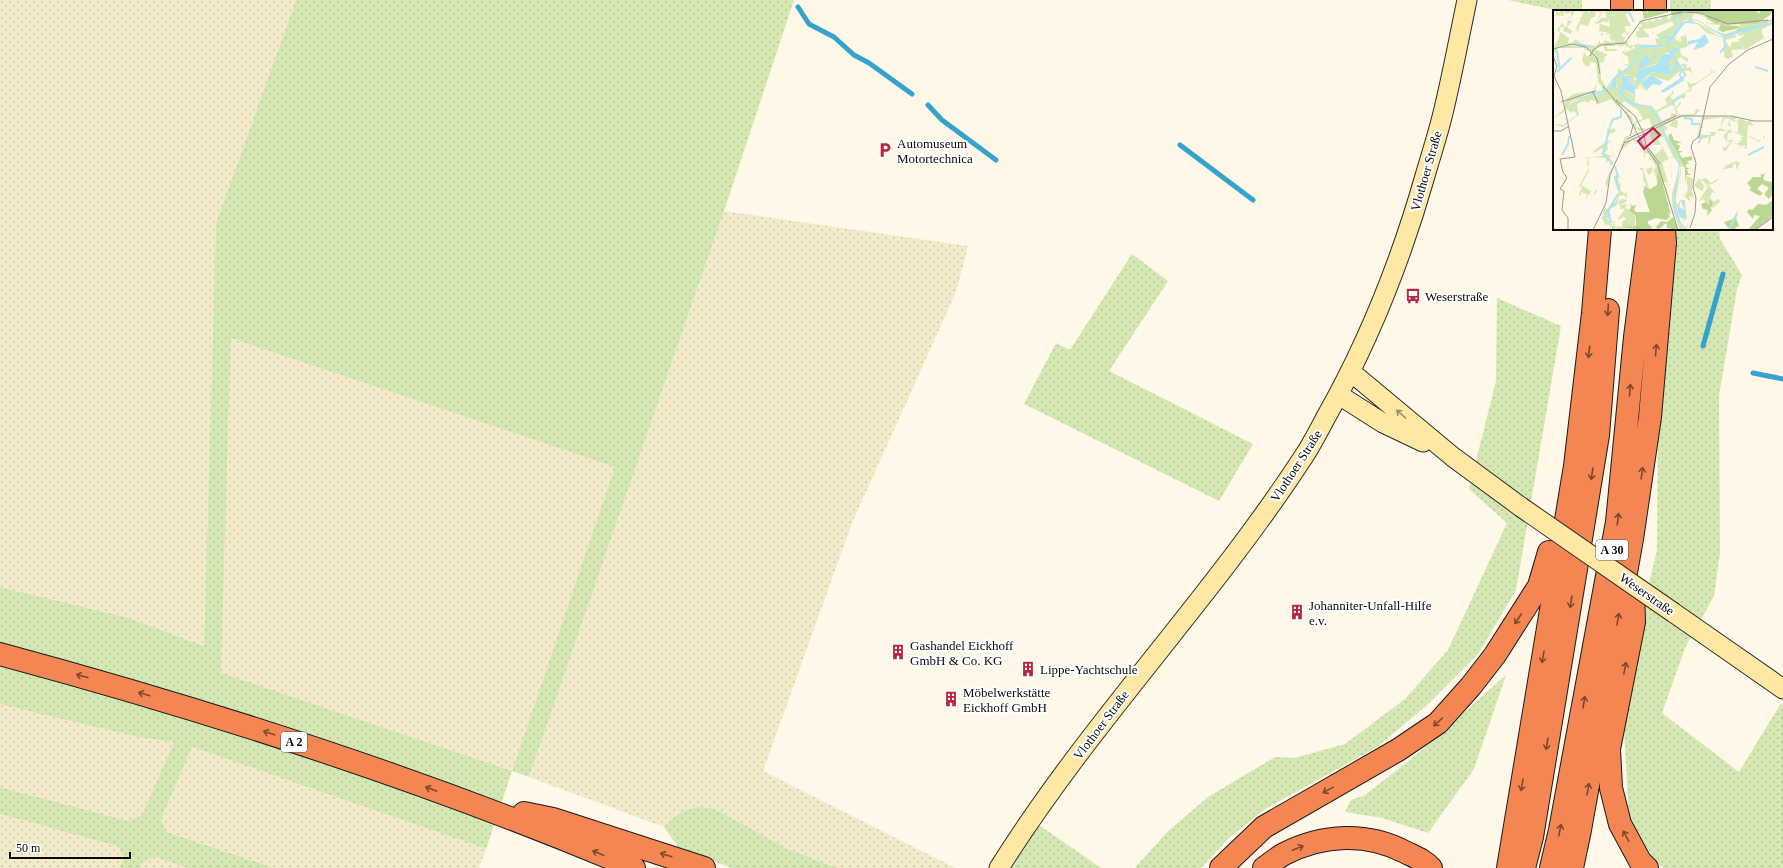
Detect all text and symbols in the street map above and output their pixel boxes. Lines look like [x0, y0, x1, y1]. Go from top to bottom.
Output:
inset map [1553, 10, 1773, 230]
street label: Vlothoer Straße [1407, 129, 1445, 213]
place label: Automuseum Motortechnica [897, 136, 973, 166]
parking icon: Automuseum Motortechnica [876, 141, 894, 159]
bus stop icon: Weserstraße [1404, 287, 1422, 305]
place label: Weserstraße [1425, 289, 1488, 304]
one-way arrow [1604, 303, 1611, 316]
one-way arrow [1652, 344, 1660, 357]
one-way arrow [1585, 345, 1592, 358]
one-way arrow [1626, 384, 1634, 397]
one-way arrow [1396, 410, 1406, 419]
street label: Vlothoer Straße [1267, 427, 1325, 505]
one-way arrow [1588, 467, 1596, 480]
one-way arrow [1638, 467, 1646, 480]
one-way arrow [1614, 513, 1621, 526]
road number: A 30 [1596, 540, 1628, 560]
street label: Weserstraße [1617, 570, 1677, 618]
one-way arrow [1567, 595, 1575, 608]
place label: Johanniter-Unfall-Hilfe e.v. [1309, 598, 1432, 628]
building icon: Johanniter-Unfall-Hilfe e.v. [1288, 603, 1306, 621]
one-way arrow [1513, 613, 1521, 625]
one-way arrow [1614, 613, 1622, 626]
place label: Gashandel Eickhoff GmbH & Co. KG [910, 638, 1014, 668]
building icon: Gashandel Eickhoff GmbH & Co. KG [889, 643, 907, 661]
one-way arrow [1539, 650, 1547, 663]
building icon: Lippe-Yachtschule [1019, 660, 1037, 678]
place label: Lippe-Yachtschule [1040, 662, 1138, 677]
one-way arrow [1621, 662, 1629, 675]
one-way arrow [75, 672, 88, 679]
place label: Möbelwerkstätte Eickhoff GmbH [963, 685, 1051, 715]
street label: Vlothoer Straße [1070, 687, 1132, 763]
one-way arrow [138, 690, 151, 697]
building icon: Möbelwerkstätte Eickhoff GmbH [942, 690, 960, 708]
one-way arrow [1580, 696, 1588, 709]
one-way arrow [1433, 717, 1443, 726]
one-way arrow [262, 729, 275, 736]
road number: A 2 [281, 732, 307, 752]
one-way arrow [1543, 737, 1551, 750]
one-way arrow [1518, 778, 1526, 791]
one-way arrow [1584, 782, 1592, 795]
one-way arrow [425, 785, 438, 792]
one-way arrow [1322, 786, 1334, 794]
one-way arrow [1556, 824, 1564, 837]
one-way arrow [1622, 830, 1630, 842]
scale bar [10, 834, 130, 860]
text: 50 m [16, 841, 41, 855]
one-way arrow [1291, 844, 1303, 852]
one-way arrow [592, 849, 604, 856]
one-way arrow [661, 851, 673, 859]

